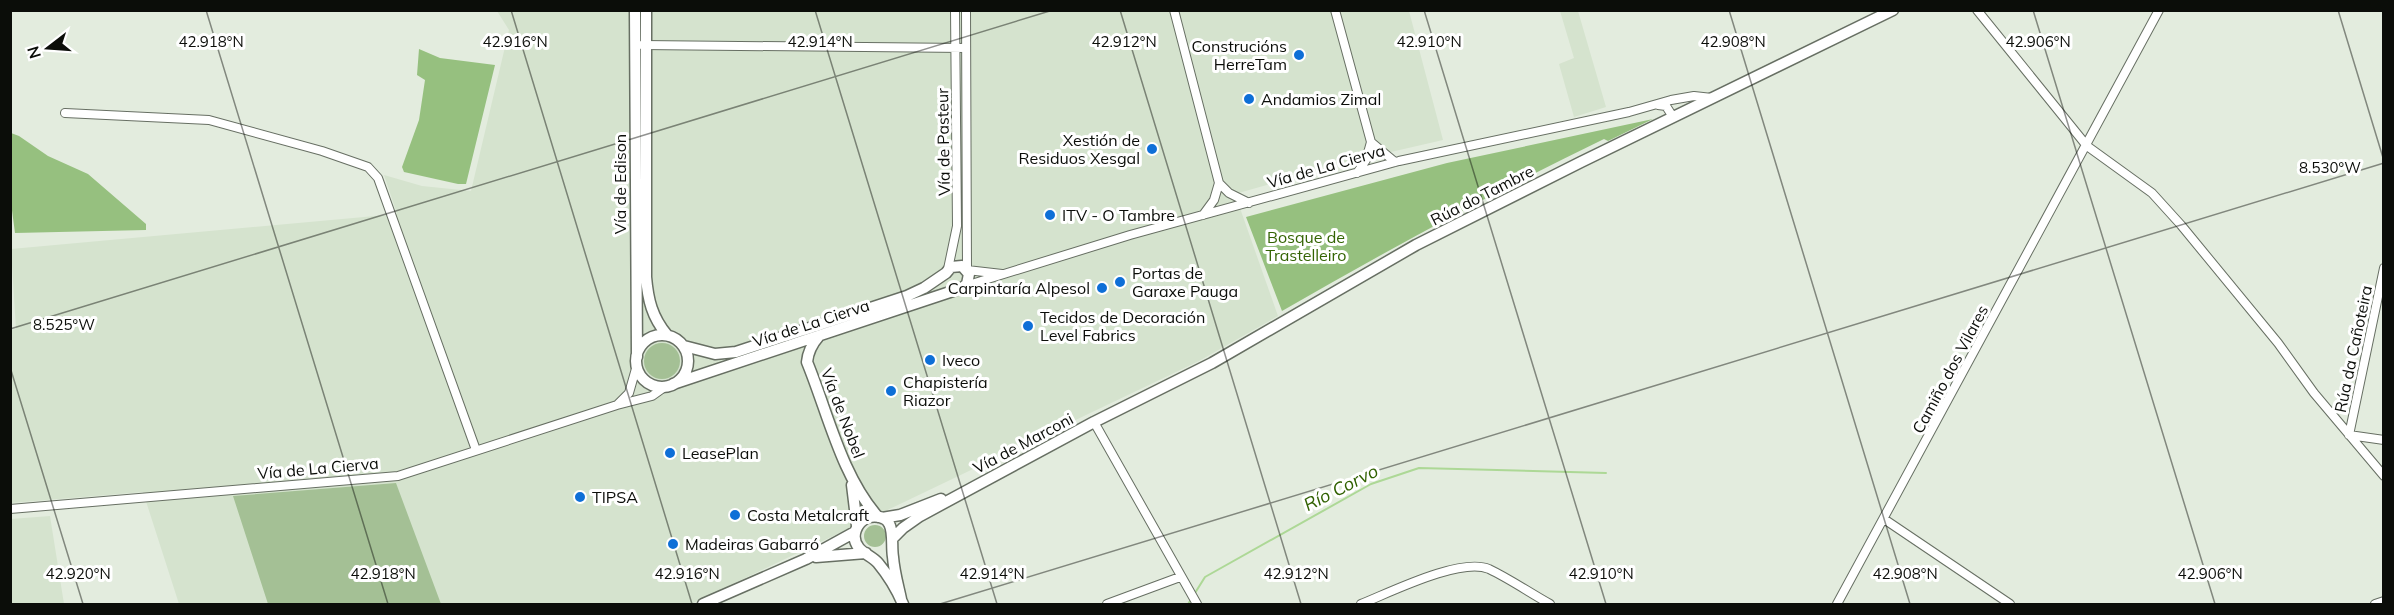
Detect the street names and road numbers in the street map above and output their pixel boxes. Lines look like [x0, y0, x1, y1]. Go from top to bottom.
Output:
street label: Vía de Pasteur [932, 88, 954, 196]
street label: Vía de Edison [610, 134, 630, 234]
street label: Vía de La Cierva [1265, 140, 1387, 192]
street label: Rúa do Tambre [1427, 160, 1537, 230]
street label: Rúa da Cañoteira [2330, 284, 2376, 414]
street label: Vía de La Cierva [750, 295, 872, 351]
street label: Camiño dos Vilares [1908, 301, 1992, 437]
street label: Vía de Nobel [817, 365, 869, 461]
street label: Vía de Marconi [970, 408, 1076, 478]
street label: Vía de La Cierva [257, 453, 379, 483]

